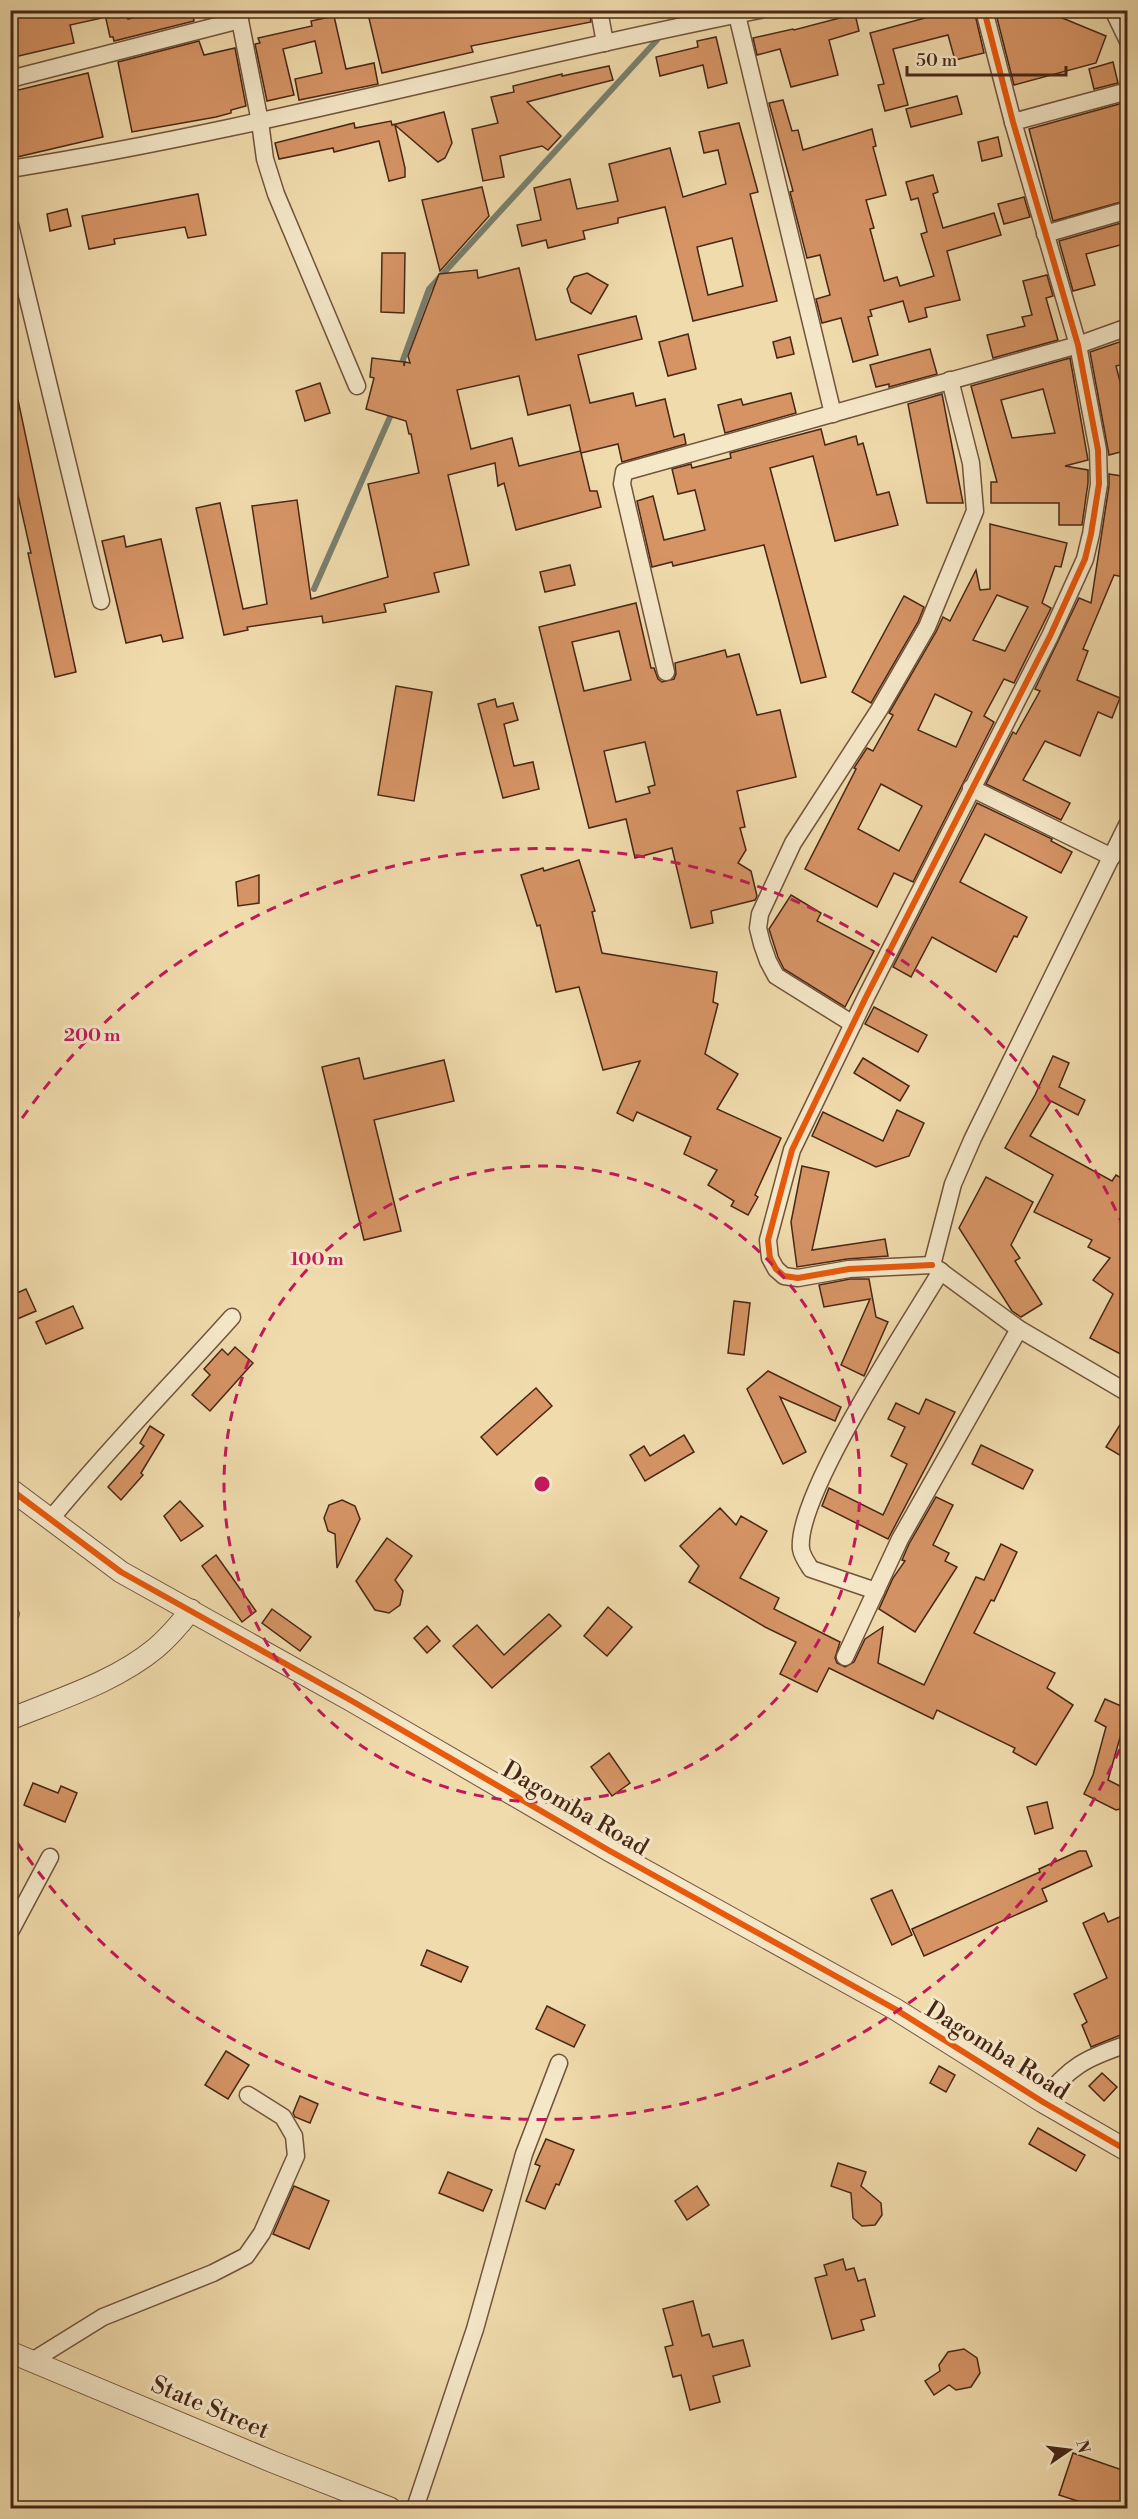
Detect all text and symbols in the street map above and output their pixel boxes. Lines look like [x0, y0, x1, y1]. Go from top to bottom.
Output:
scale bar [907, 39, 1066, 77]
text: 50 m [916, 49, 958, 72]
text: 200 m [64, 1024, 121, 1047]
text: 100 m [290, 1248, 344, 1271]
centre of rings [532, 1474, 552, 1494]
street label: Dagomba Road [496, 1755, 654, 1863]
street label: Dagomba Road [919, 1995, 1075, 2107]
street label: State Street [146, 2370, 274, 2446]
north arrow [1039, 2420, 1099, 2480]
text: N [1071, 2438, 1094, 2456]

